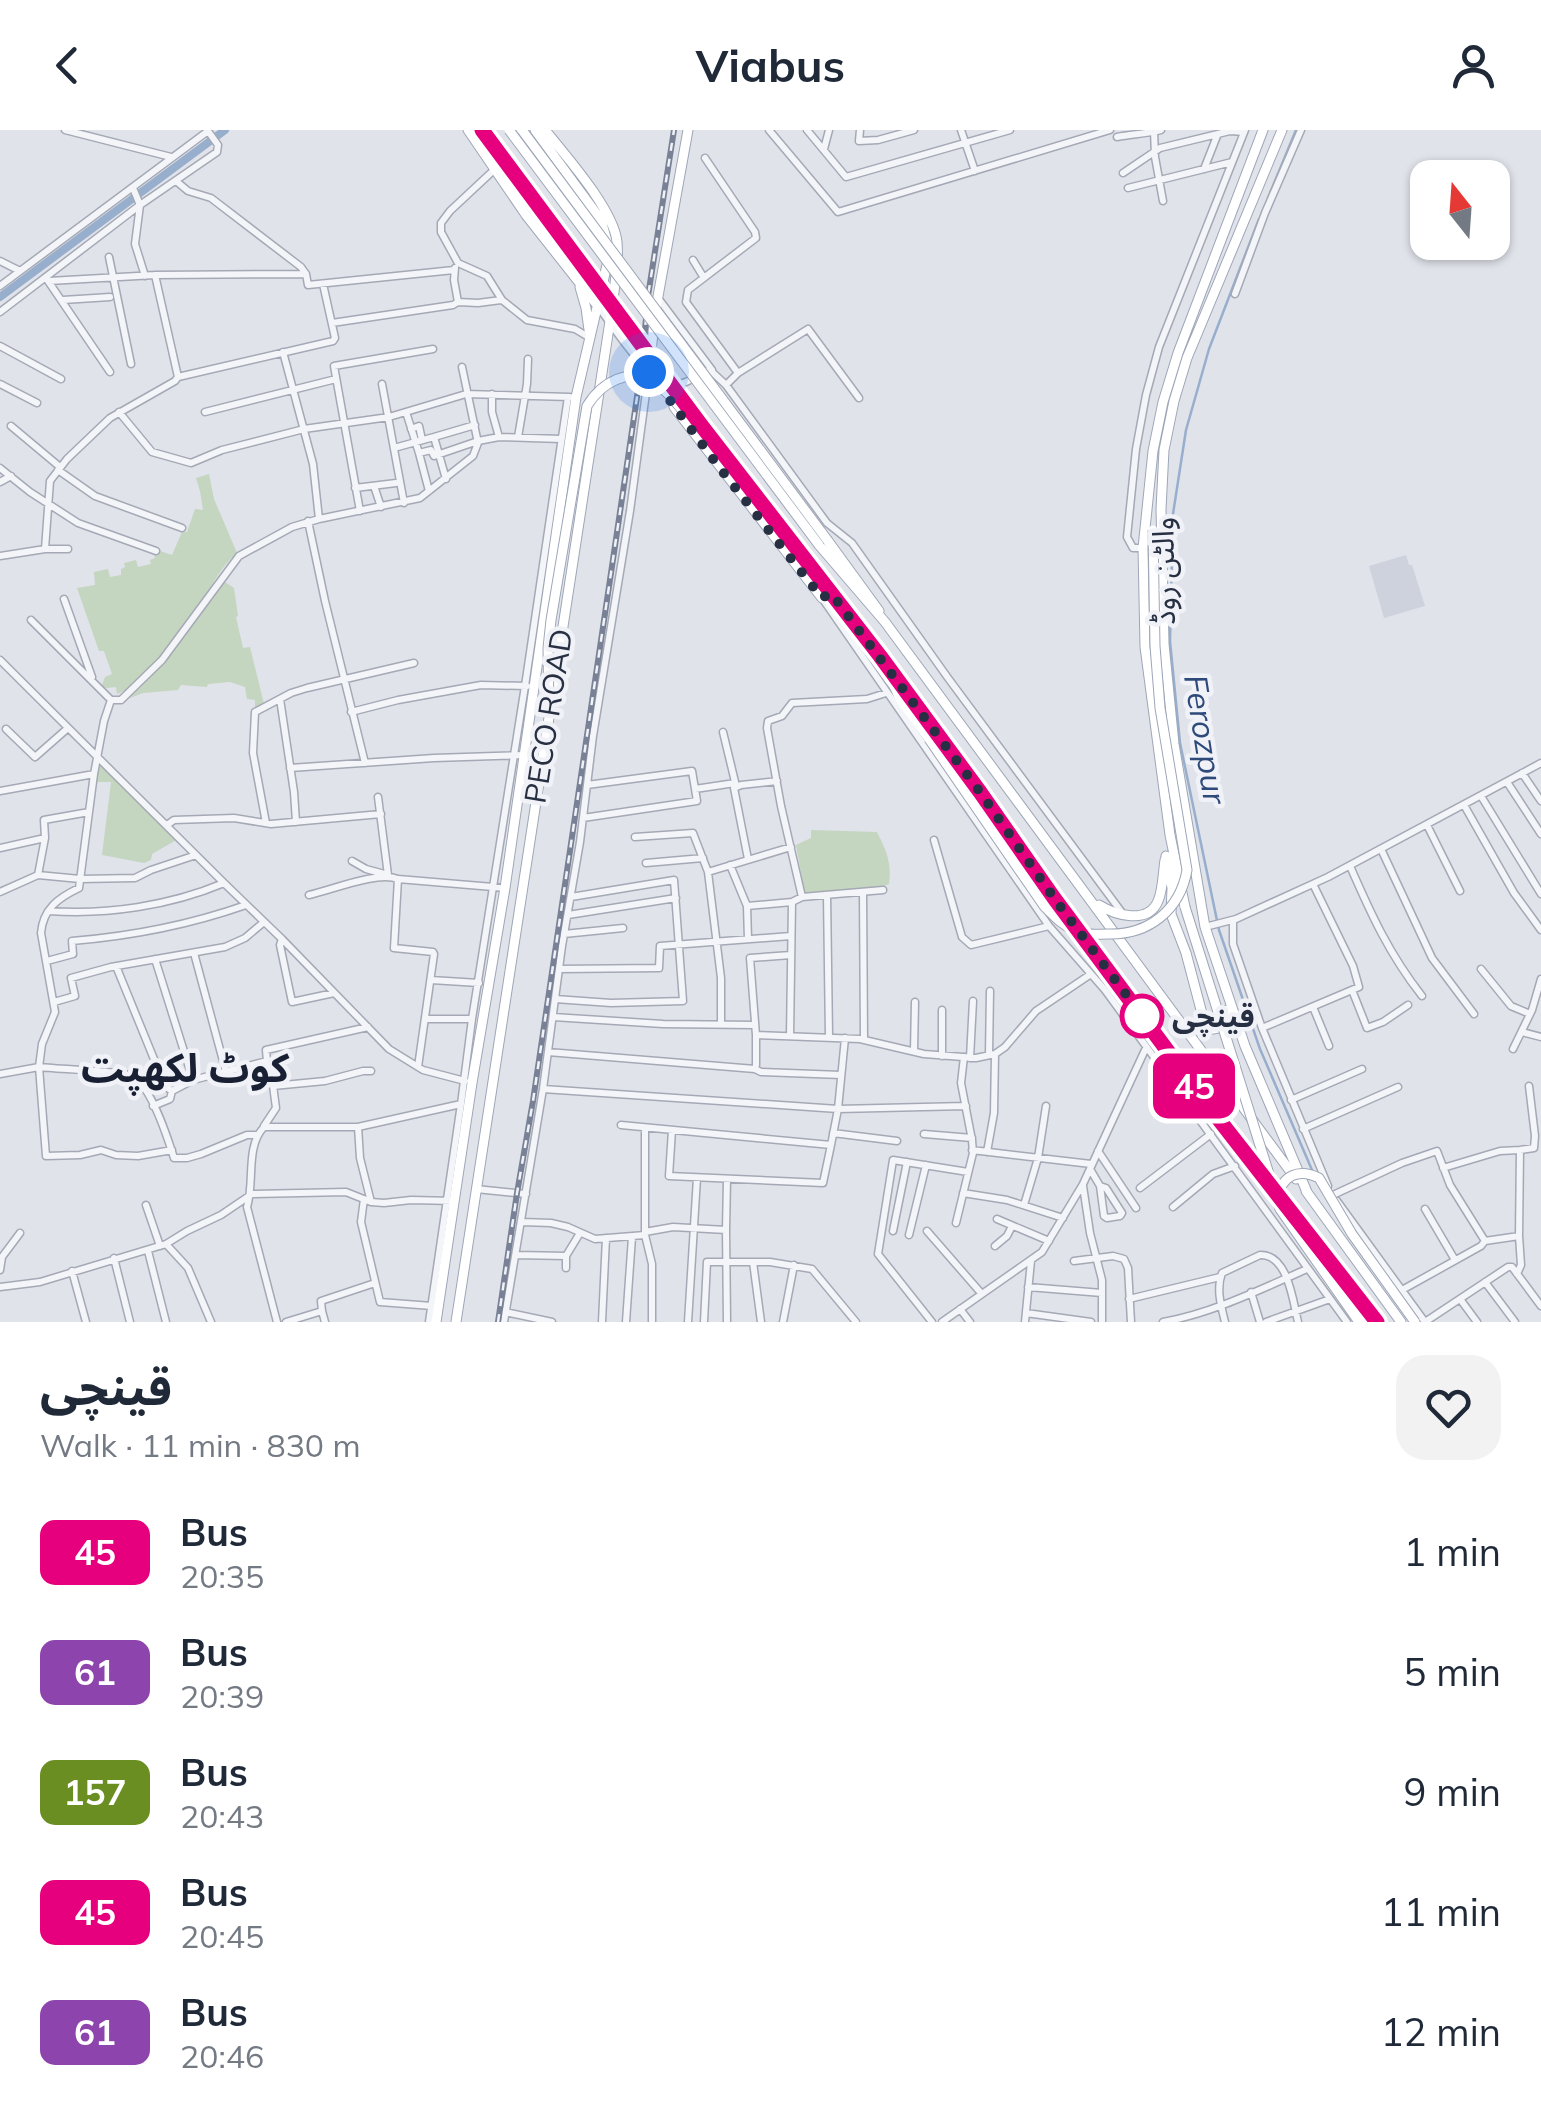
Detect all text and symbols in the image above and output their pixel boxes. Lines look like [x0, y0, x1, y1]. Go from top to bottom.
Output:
text: Viabus [696, 37, 845, 93]
icon: back [40, 38, 95, 93]
icon: person [1446, 38, 1501, 93]
north arrow [1410, 160, 1510, 260]
map controls [1410, 160, 1510, 260]
your location [624, 347, 674, 397]
street label: والٹن روڈ [1143, 517, 1183, 625]
street label: PECO ROAD [515, 626, 581, 806]
water label: Ferozpur [1176, 672, 1236, 808]
marker: قینچی [1121, 995, 1163, 1037]
place label: قینچی [1172, 997, 1255, 1037]
district label: کوٹ لکھپت [81, 1042, 290, 1096]
line badge: 45 [1149, 1054, 1239, 1118]
text: 45 [1173, 1064, 1215, 1108]
button: heart [1396, 1355, 1501, 1460]
text: قینچی [40, 1357, 172, 1417]
text: Walk · 11 min · 830 m [40, 1425, 361, 1465]
text: Bus [180, 1508, 248, 1556]
text: 1 min [1404, 1528, 1501, 1576]
text: 45 [74, 1530, 116, 1574]
text: 20:35 [180, 1556, 264, 1596]
text: Bus [180, 1628, 248, 1676]
text: 5 min [1404, 1648, 1501, 1696]
text: 61 [74, 1650, 116, 1694]
text: 20:39 [180, 1676, 264, 1716]
text: Bus [180, 1748, 248, 1796]
text: 9 min [1404, 1768, 1501, 1816]
text: 157 [63, 1770, 127, 1814]
text: 20:43 [180, 1796, 264, 1836]
text: Bus [180, 1868, 248, 1916]
text: 11 min [1381, 1888, 1501, 1936]
text: 45 [74, 1890, 116, 1934]
text: 20:45 [180, 1916, 264, 1956]
text: Bus [180, 1988, 248, 2036]
text: 12 min [1381, 2008, 1501, 2056]
text: 61 [74, 2010, 116, 2054]
text: 20:46 [180, 2036, 264, 2076]

